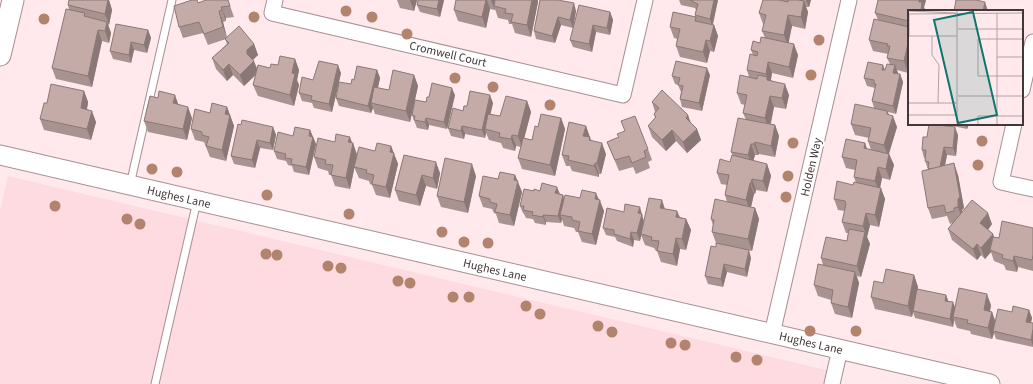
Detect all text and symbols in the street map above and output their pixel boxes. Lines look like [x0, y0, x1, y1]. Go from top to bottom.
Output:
inset map [908, 10, 1023, 125]
street label: Cromwell Court [408, 37, 488, 72]
street label: Holden Way [796, 136, 827, 198]
street label: Hughes Lane [145, 182, 212, 213]
street label: Hughes Lane [461, 255, 528, 286]
street label: Hughes Lane [777, 328, 844, 359]

